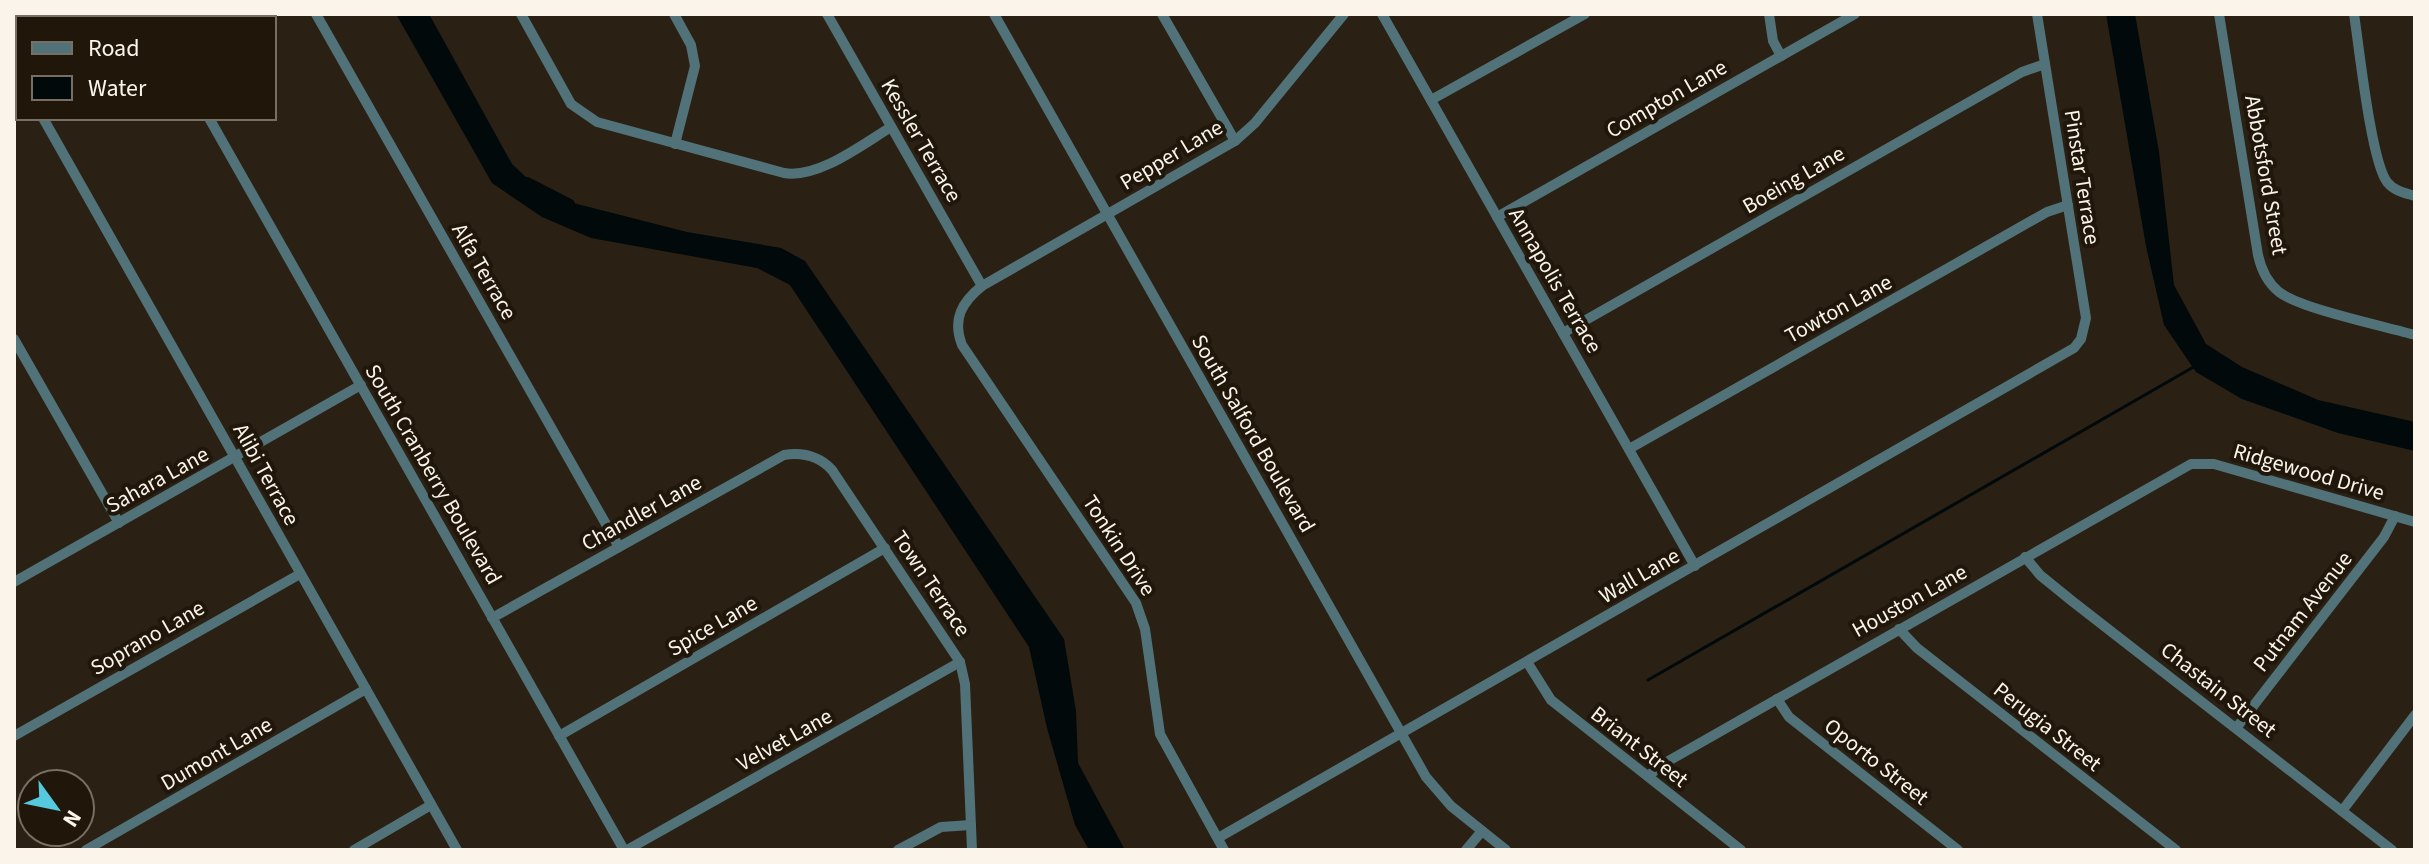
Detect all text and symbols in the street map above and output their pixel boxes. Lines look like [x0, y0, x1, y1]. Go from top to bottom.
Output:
legend [16, 16, 276, 120]
text: Road [88, 31, 140, 66]
street label: Compton Lane [1600, 51, 1733, 146]
text: Water [88, 71, 147, 106]
street label: Kessler Terrace [873, 73, 970, 208]
street label: Abbotsford Street [2236, 93, 2296, 258]
street label: Pinstar Terrace [2056, 107, 2108, 247]
street label: Pepper Lane [1114, 112, 1229, 198]
street label: Boeing Lane [1736, 138, 1851, 222]
street label: Annapolis Terrace [1500, 202, 1610, 359]
street label: Alfa Terrace [444, 217, 525, 326]
street label: Towton Lane [1779, 266, 1898, 352]
street label: South Salford Boulevard [1183, 328, 1323, 539]
street label: South Cranberry Boulevard [357, 358, 509, 591]
street label: Alibi Terrace [225, 418, 307, 532]
street label: Ridgewood Drive [2229, 435, 2388, 509]
street label: Sahara Lane [100, 438, 215, 521]
street label: Chandler Lane [575, 467, 708, 559]
street label: Tonkin Drive [1075, 489, 1164, 602]
street label: Town Terrace [884, 524, 979, 643]
street label: Wall Lane [1593, 540, 1686, 612]
street label: Putnam Avenue [2245, 544, 2360, 679]
street label: Houston Lane [1846, 556, 1973, 646]
street label: Spice Lane [662, 587, 763, 664]
street label: Soprano Lane [84, 592, 211, 684]
street label: Chastain Street [2154, 634, 2284, 746]
street label: Perugia Street [1986, 674, 2109, 780]
street label: Briant Street [1584, 698, 1695, 795]
street label: Velvet Lane [731, 700, 838, 779]
street label: Dumont Lane [155, 709, 278, 799]
street label: Oporto Street [1817, 711, 1936, 813]
north arrow [16, 768, 96, 848]
text: N [55, 803, 89, 833]

